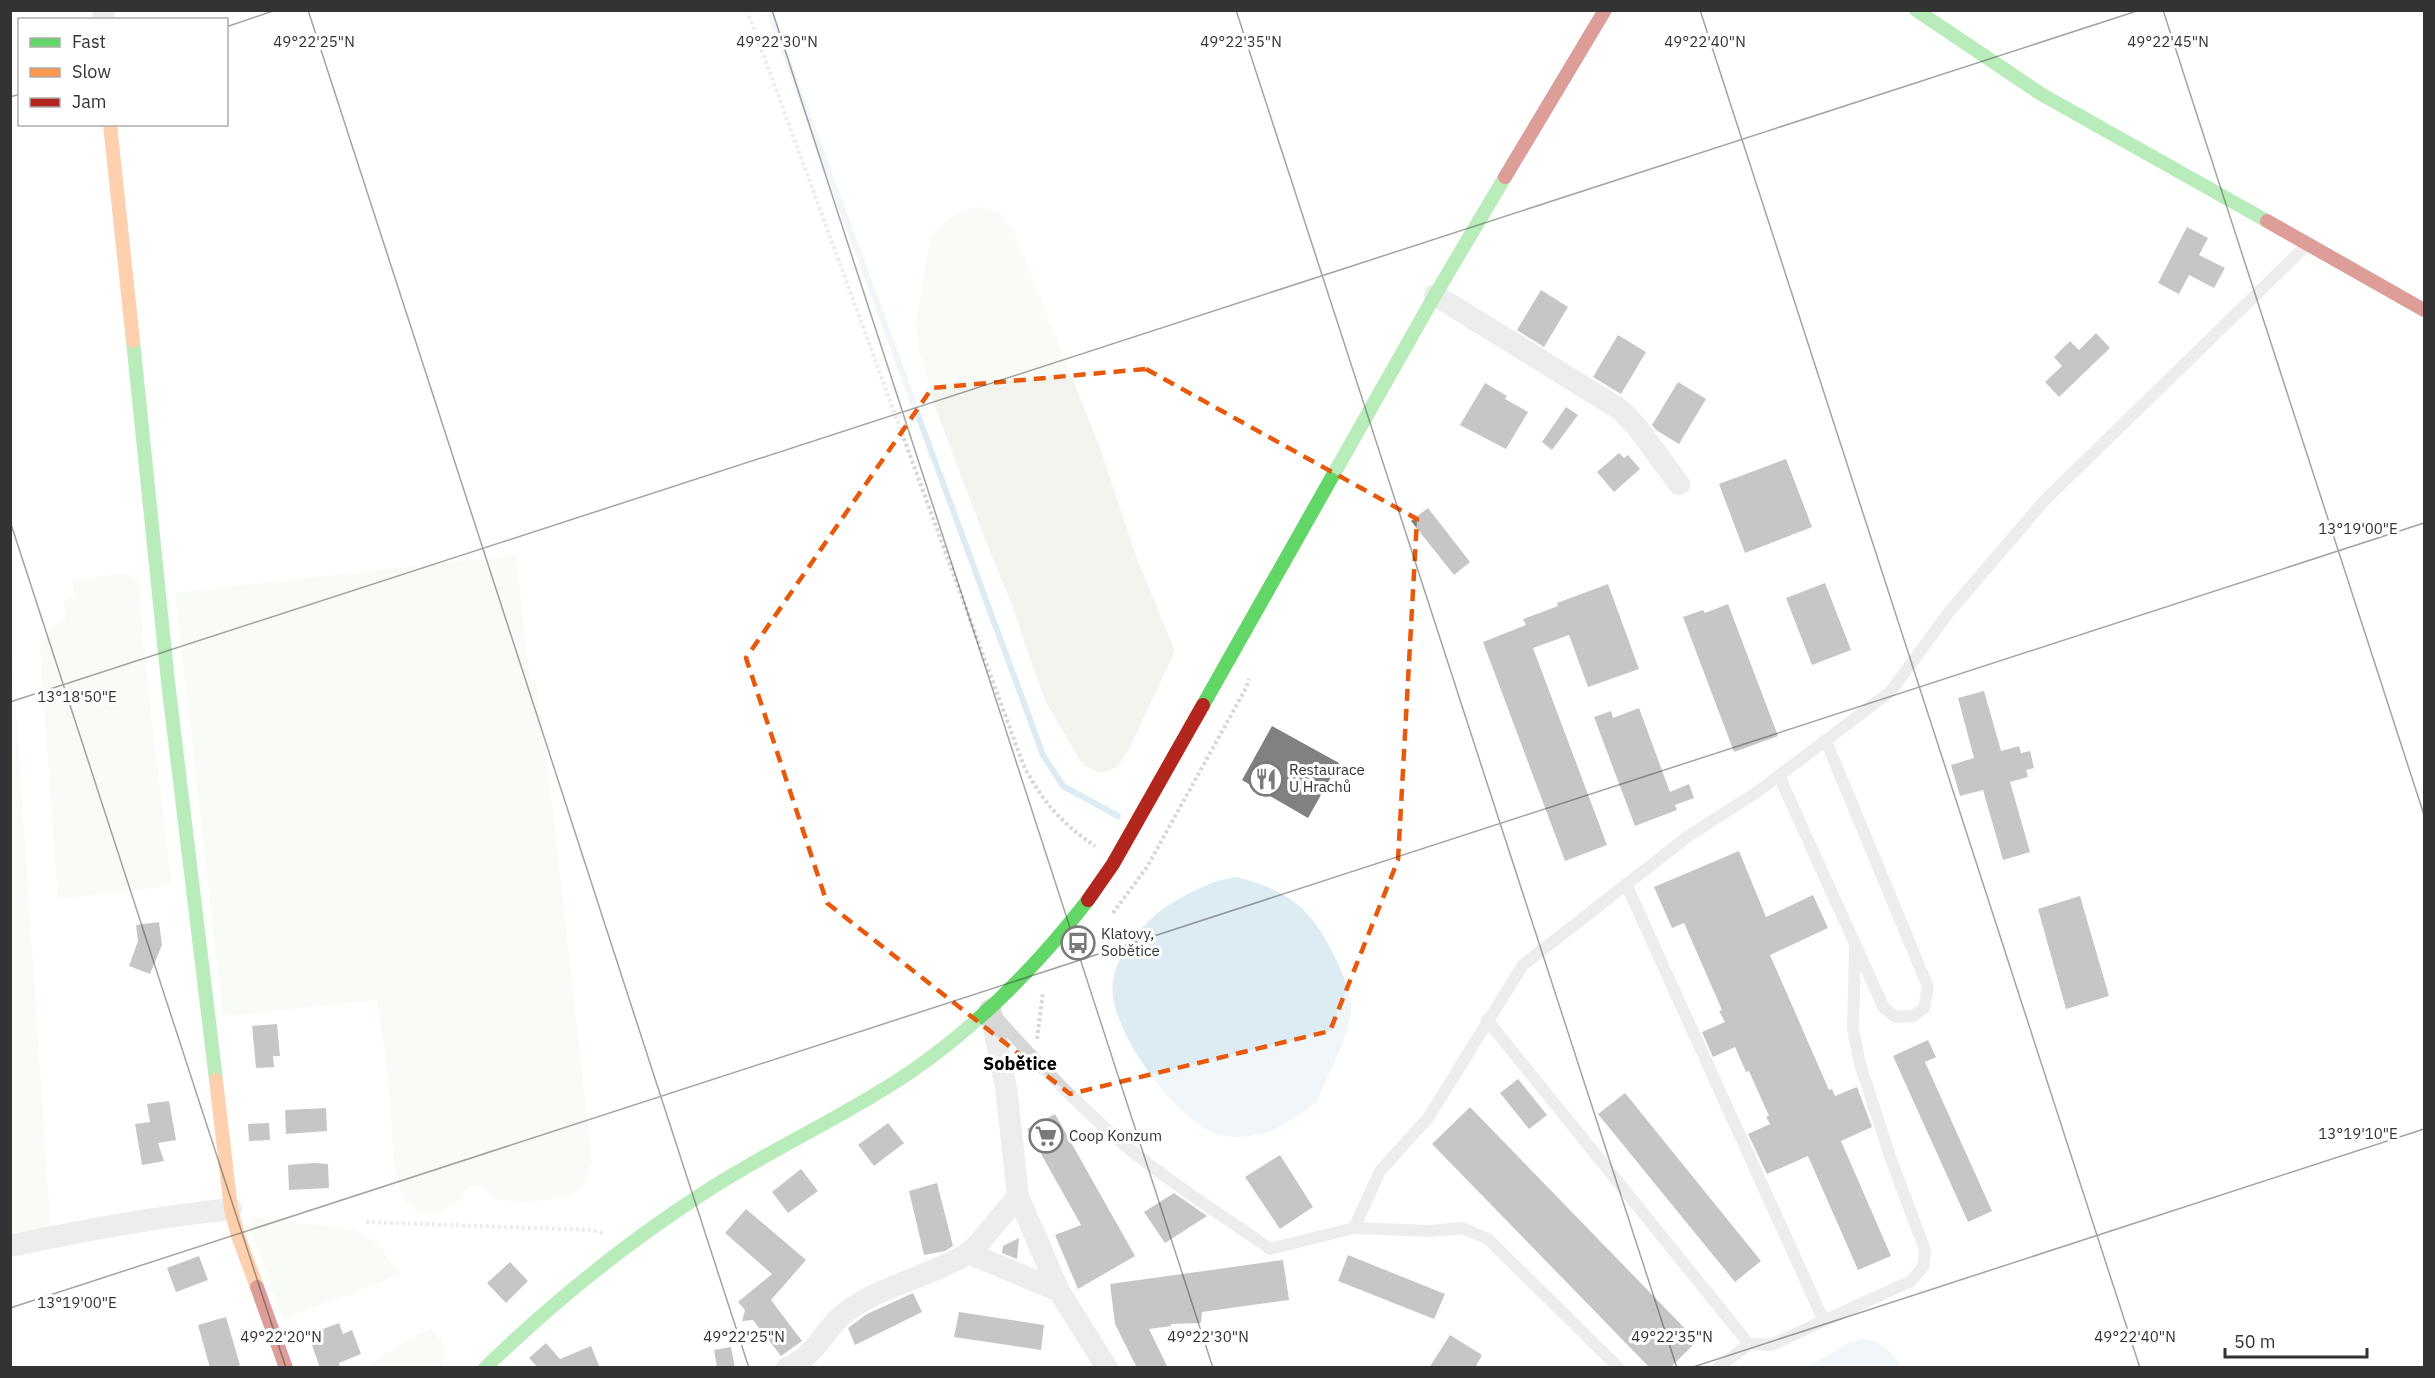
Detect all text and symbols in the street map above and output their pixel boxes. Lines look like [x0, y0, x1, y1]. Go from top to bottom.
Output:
legend [18, 18, 228, 126]
text: Fast [72, 30, 106, 53]
text: 49°22'25"N [273, 32, 355, 51]
text: 49°22'30"N [736, 32, 818, 51]
text: 49°22'35"N [1200, 32, 1282, 51]
text: 49°22'40"N [1664, 32, 1746, 51]
text: 49°22'45"N [2127, 32, 2209, 51]
text: Slow [72, 60, 111, 83]
text: Jam [72, 90, 107, 113]
text: 13°19'00"E [2318, 519, 2398, 538]
text: 13°18'50"E [37, 687, 117, 706]
place label: Restaurace U Hrachů [1289, 760, 1365, 796]
restaurant icon: Restaurace U Hrachů [1248, 761, 1284, 797]
place label: Klatovy, Sobětice [1101, 924, 1160, 960]
bus stop icon: Klatovy, Sobětice [1060, 925, 1096, 961]
district label: Sobětice [983, 1052, 1057, 1075]
supermarket icon: Coop Konzum [1028, 1118, 1064, 1154]
text: 13°19'10"E [2318, 1124, 2398, 1143]
place label: Coop Konzum [1069, 1126, 1162, 1145]
text: 13°19'00"E [37, 1293, 117, 1312]
scale bar [2225, 1321, 2368, 1359]
text: 49°22'20"N [240, 1327, 322, 1346]
text: 49°22'25"N [703, 1327, 785, 1346]
text: 49°22'30"N [1167, 1327, 1249, 1346]
text: 49°22'35"N [1631, 1327, 1713, 1346]
text: 49°22'40"N [2094, 1327, 2176, 1346]
text: 50 m [2234, 1330, 2276, 1353]

